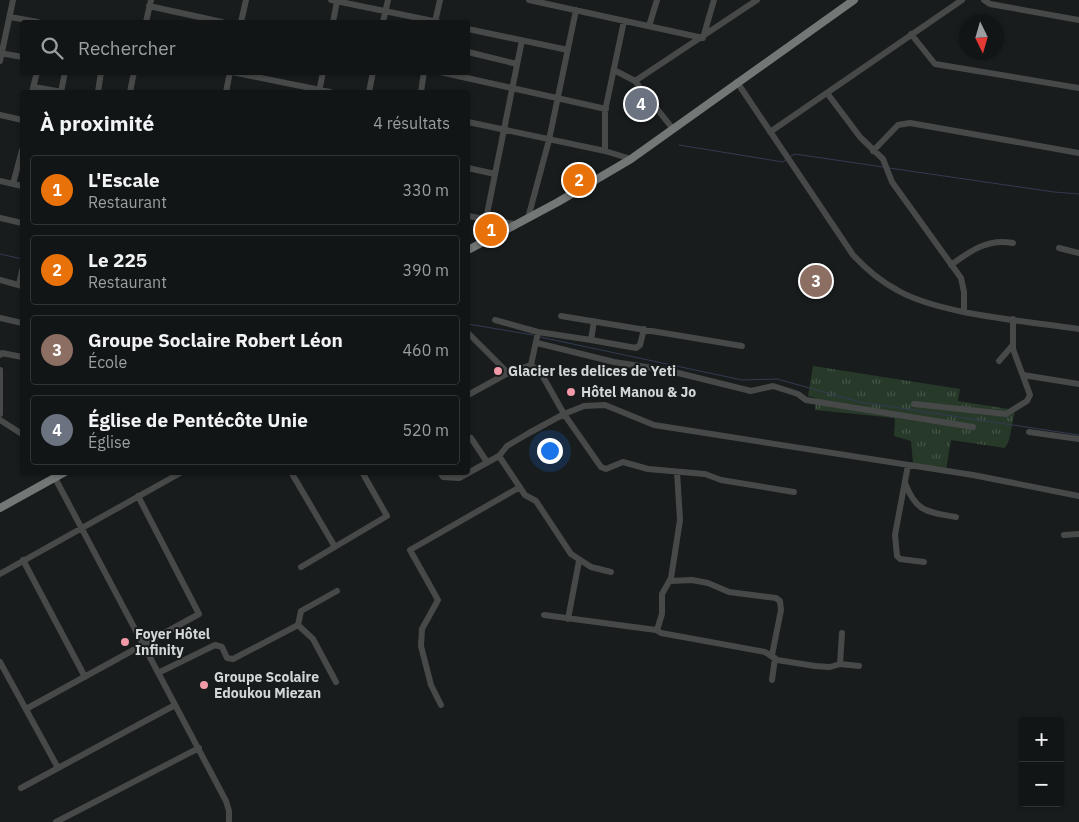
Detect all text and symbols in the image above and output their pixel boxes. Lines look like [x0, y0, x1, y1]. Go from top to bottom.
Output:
north arrow [959, 15, 1004, 60]
search box [20, 20, 470, 75]
icon: search [38, 34, 66, 62]
text: Rechercher [78, 36, 176, 60]
pin: 4 [625, 85, 657, 123]
text: À proximité [40, 109, 154, 137]
text: 4 résultats [373, 113, 450, 133]
pin: 2 [563, 161, 595, 199]
text: L'Escale [88, 168, 160, 192]
text: 1 [52, 180, 62, 200]
text: 330 m [402, 180, 449, 200]
text: Restaurant [88, 192, 167, 212]
pin: 1 [475, 211, 507, 249]
text: Le 225 [88, 248, 147, 272]
text: 2 [52, 260, 62, 280]
text: 390 m [402, 260, 449, 280]
pin: 3 [800, 262, 832, 300]
text: Restaurant [88, 272, 167, 292]
text: Groupe Soclaire Robert Léon [88, 328, 343, 352]
text: 3 [52, 340, 62, 360]
text: 460 m [402, 340, 449, 360]
text: École [88, 352, 127, 372]
place label: Glacier les delices de Yeti [508, 362, 676, 380]
marker: Glacier les delices de Yeti [492, 365, 504, 377]
place label: Hôtel Manou & Jo [581, 383, 696, 401]
marker: Hôtel Manou & Jo [565, 386, 577, 398]
text: Église de Pentécôte Unie [88, 408, 308, 432]
text: 4 [52, 420, 62, 440]
text: 520 m [402, 420, 449, 440]
text: Église [88, 432, 131, 452]
your location [537, 438, 563, 464]
place label: Foyer Hôtel Infinity [135, 625, 210, 659]
marker: Foyer Hôtel Infinity [119, 636, 131, 648]
place label: Groupe Scolaire Edoukou Miezan [214, 668, 321, 702]
marker: Groupe Scolaire Edoukou Miezan [198, 679, 210, 691]
map controls [1019, 717, 1064, 807]
button: + [1019, 717, 1064, 762]
button: − [1019, 762, 1064, 807]

